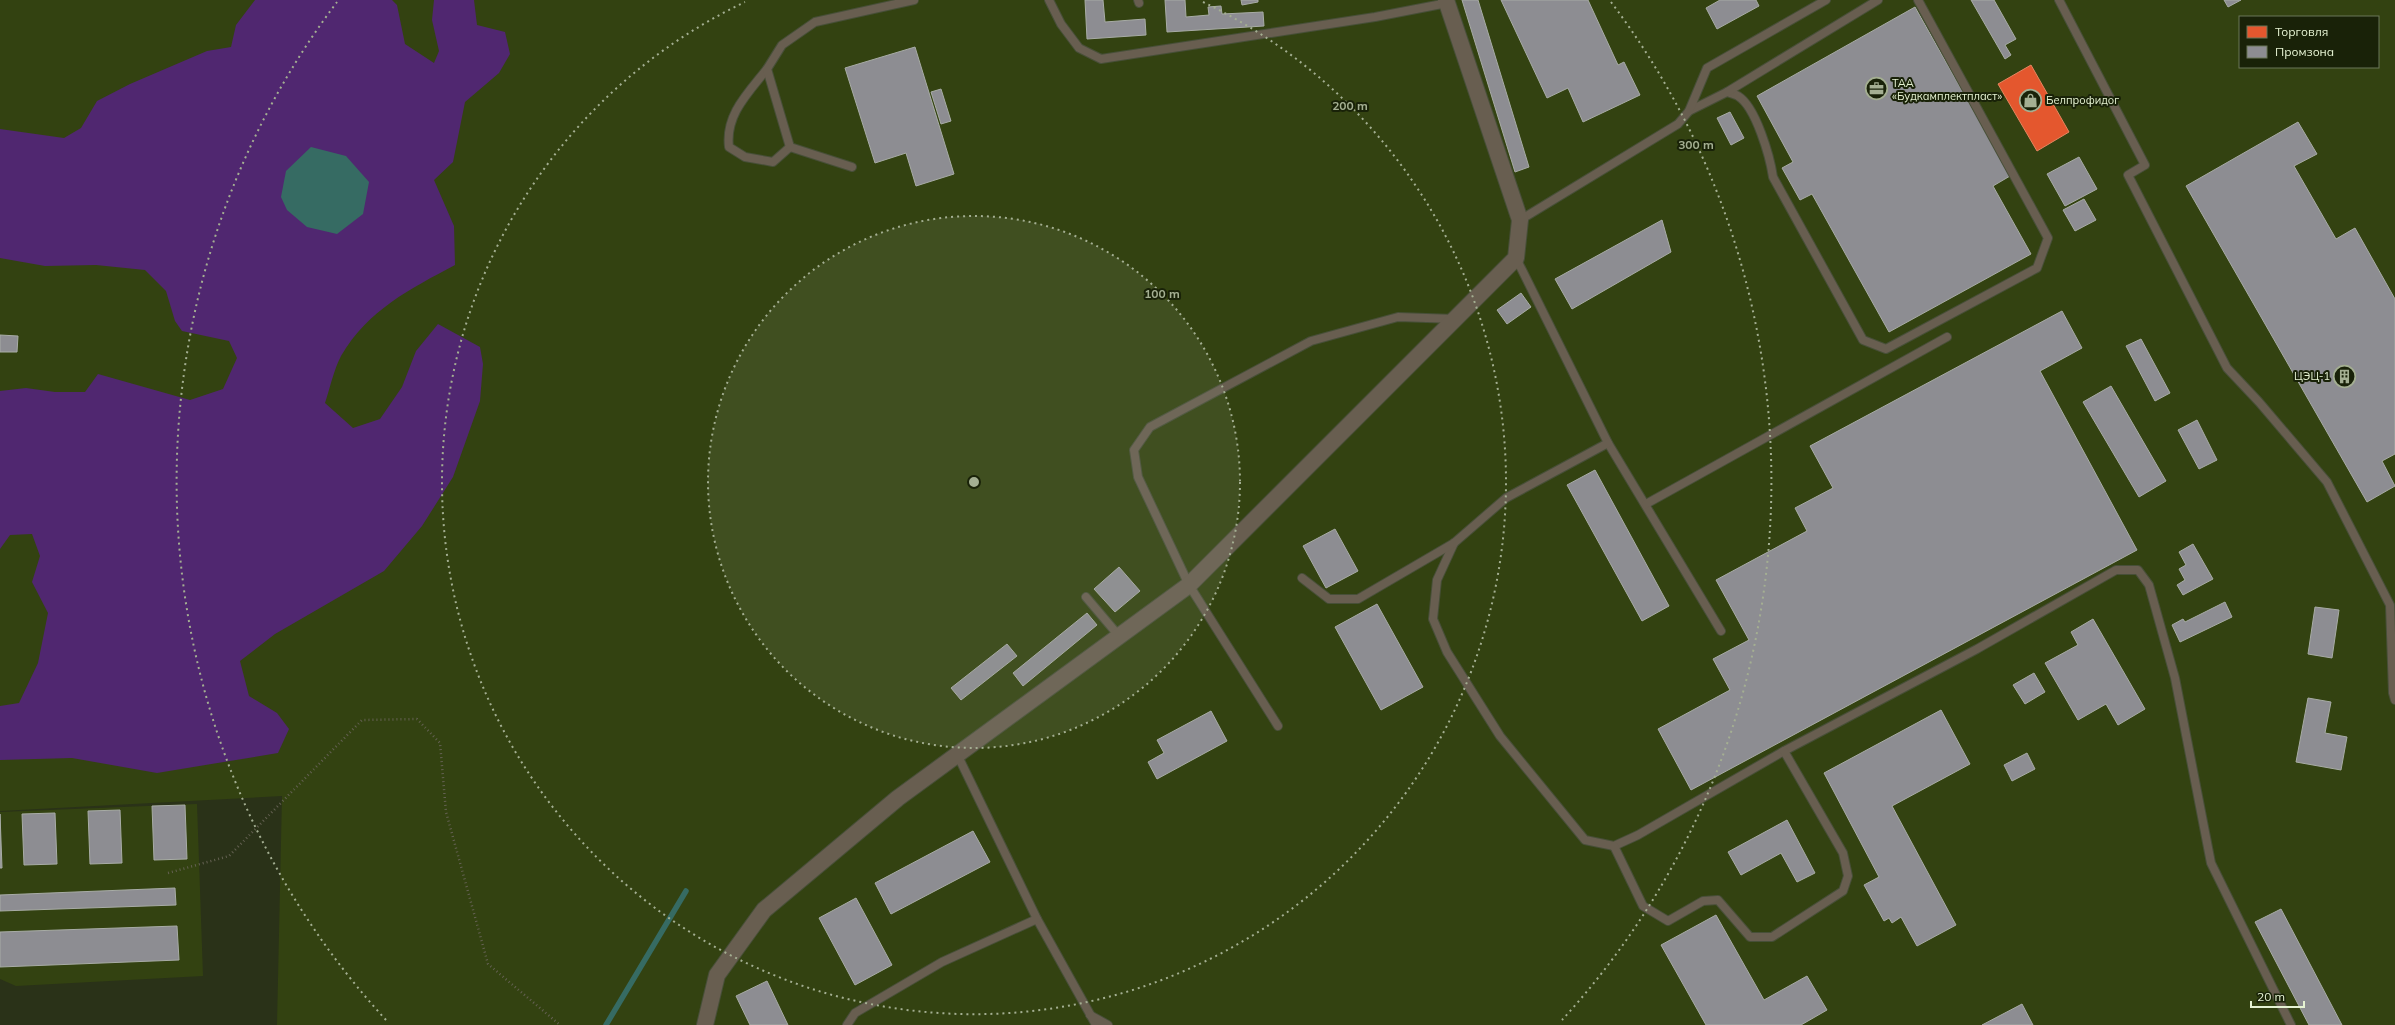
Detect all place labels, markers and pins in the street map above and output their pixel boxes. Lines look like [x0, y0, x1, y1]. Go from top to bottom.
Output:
office icon: ТАА «Будкамплектпласт» [1864, 76, 1890, 102]
place label: ТАА «Будкамплектпласт» [1892, 76, 2002, 103]
shop icon: Белпрофидог [2018, 87, 2044, 113]
place label: Белпрофидог [2046, 93, 2119, 107]
building icon: ЦЭЦ-1 [2332, 363, 2358, 389]
place label: ЦЭЦ-1 [2294, 369, 2330, 383]
centre of rings [967, 475, 981, 489]

